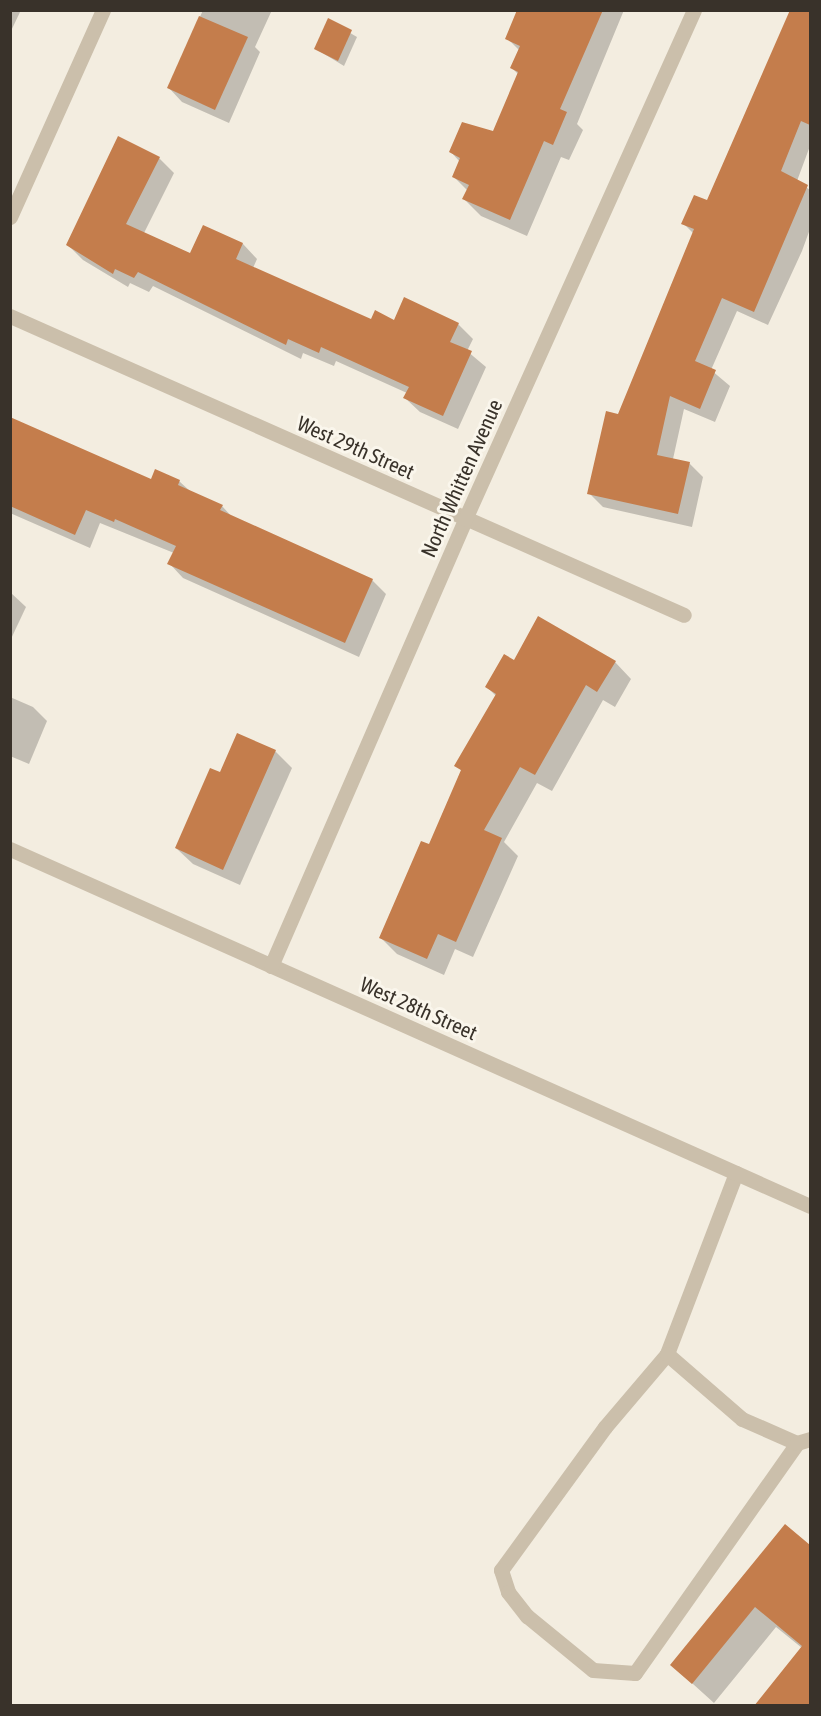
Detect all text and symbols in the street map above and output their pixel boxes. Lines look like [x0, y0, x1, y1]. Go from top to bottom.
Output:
street label: North Whitten Avenue [415, 395, 507, 561]
street label: West 29th Street [294, 410, 418, 484]
street label: West 28th Street [357, 971, 481, 1045]

